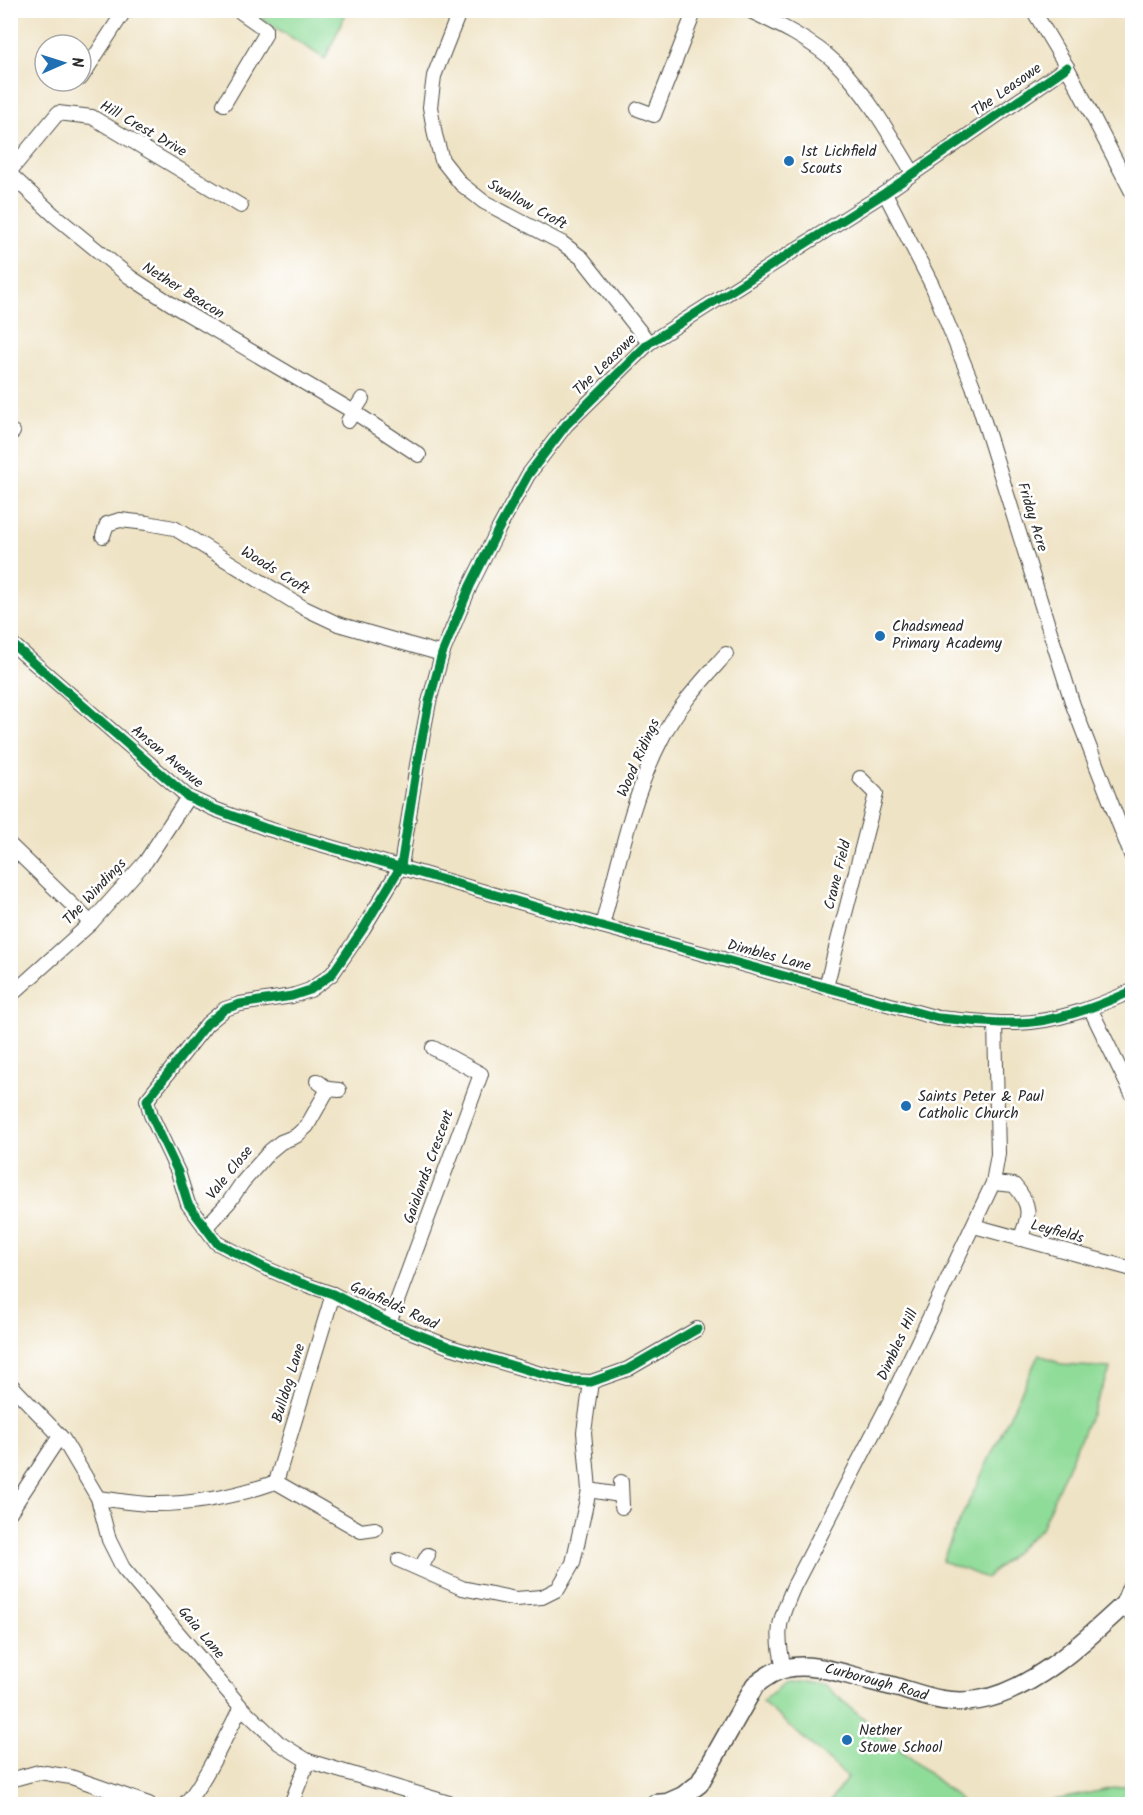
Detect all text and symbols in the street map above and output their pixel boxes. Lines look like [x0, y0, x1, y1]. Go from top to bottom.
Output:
north arrow [33, 33, 93, 93]
text: N [64, 57, 89, 68]
street label: The Leasowe [967, 57, 1047, 123]
street label: Hill Crest Drive [95, 94, 191, 164]
place label: 1st Lichfield Scouts [801, 140, 877, 181]
marker: 1st Lichfield Scouts [782, 154, 796, 168]
street label: Swallow Croft [483, 173, 571, 237]
street label: Nether Beacon [137, 256, 229, 326]
street label: The Leasowe [568, 328, 643, 402]
street label: Friday Acre [1010, 479, 1054, 555]
street label: Woods Croft [236, 540, 314, 602]
place label: Chadsmead Primary Academy [892, 615, 1003, 656]
marker: Chadsmead Primary Academy [873, 629, 887, 643]
street label: Wood Ridings [611, 714, 667, 801]
street label: Anson Avenue [125, 719, 209, 795]
street label: Crane Field [818, 837, 858, 912]
street label: The Windings [57, 852, 133, 931]
street label: Dimbles Lane [724, 933, 814, 979]
place label: Saints Peter & Paul Catholic Church [918, 1085, 1044, 1126]
marker: Saints Peter & Paul Catholic Church [899, 1099, 913, 1113]
street label: Gaialands Crescent [397, 1106, 461, 1227]
street label: Vale Close [201, 1140, 260, 1205]
street label: Leyfields [1028, 1213, 1087, 1251]
street label: Gaiafields Road [346, 1275, 443, 1337]
street label: Dimbles Hill [871, 1305, 925, 1385]
street label: Bulldog Lane [266, 1340, 312, 1425]
street label: Gaia Lane [172, 1601, 231, 1665]
street label: Curborough Road [822, 1657, 931, 1708]
place label: Nether Stowe School [859, 1719, 943, 1760]
marker: Nether Stowe School [840, 1733, 854, 1747]

